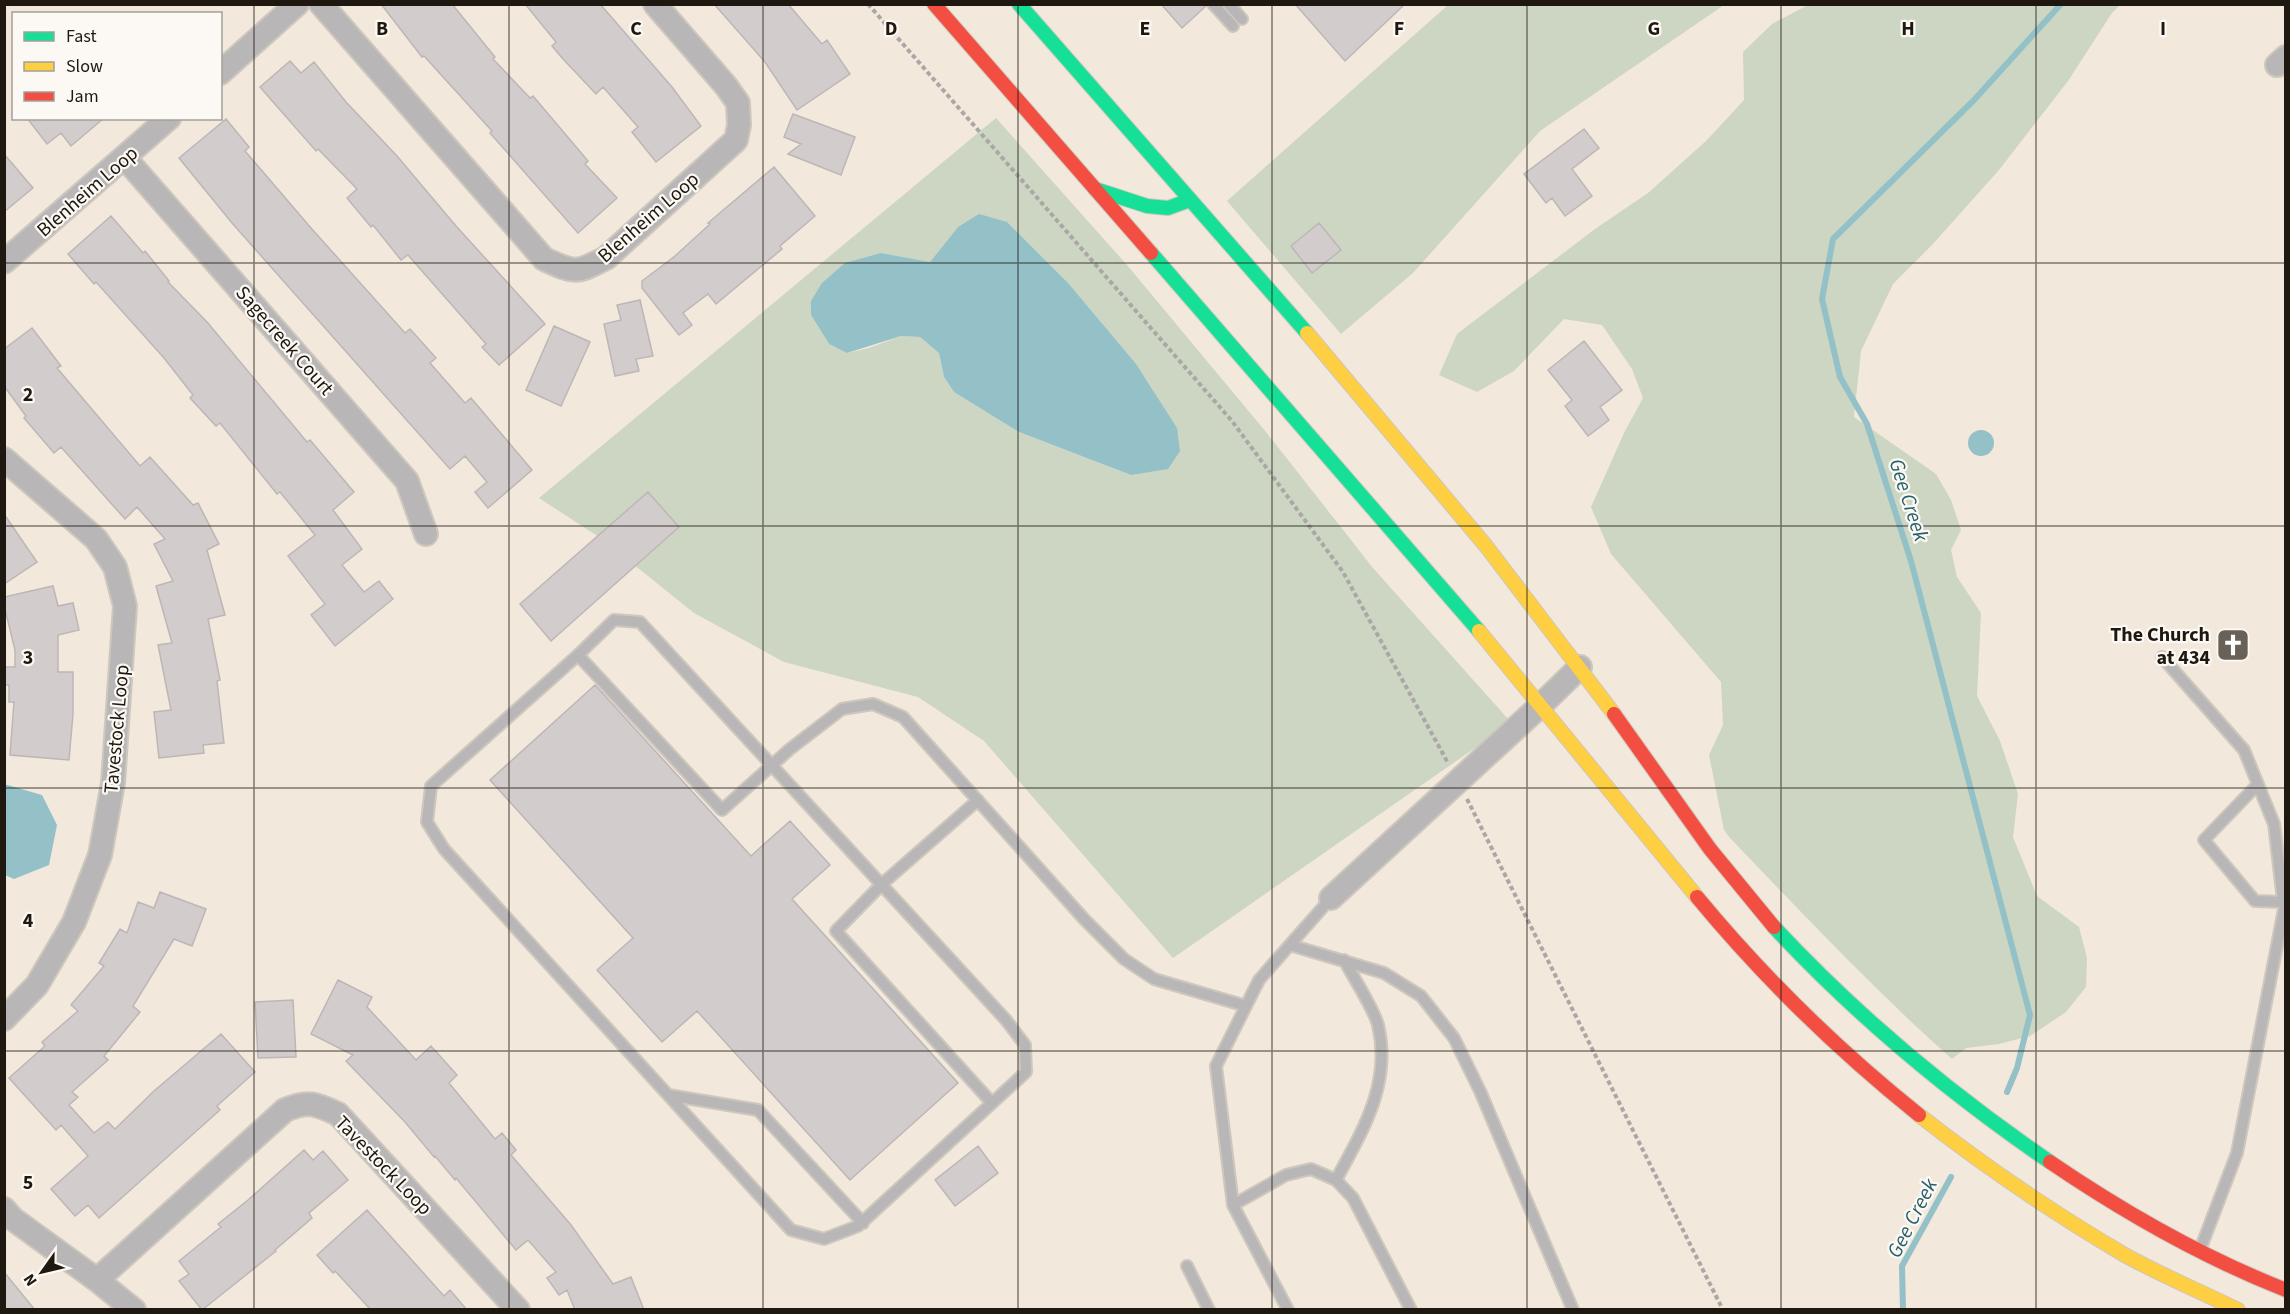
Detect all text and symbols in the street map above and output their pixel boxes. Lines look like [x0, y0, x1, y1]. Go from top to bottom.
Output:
legend [12, 12, 222, 120]
text: B [376, 15, 388, 43]
text: C [630, 15, 642, 43]
text: D [885, 15, 897, 43]
text: E [1140, 15, 1150, 43]
text: F [1394, 15, 1404, 43]
text: G [1648, 15, 1660, 43]
text: H [1901, 15, 1915, 43]
text: I [2160, 15, 2166, 43]
text: Fast [66, 24, 97, 49]
text: Slow [66, 54, 103, 79]
text: Jam [66, 84, 99, 109]
street label: Blenheim Loop [31, 140, 144, 244]
street label: Blenheim Loop [592, 166, 705, 270]
street label: Sagecreek Court [229, 280, 340, 402]
text: 2 [23, 381, 33, 409]
water label: Gee Creek [1882, 455, 1937, 546]
place label: The Church at 434 [2110, 621, 2210, 672]
church icon: The Church at 434 [2215, 627, 2251, 663]
text: 3 [23, 644, 33, 672]
street label: Tavestock Loop [97, 664, 137, 795]
text: 4 [23, 907, 34, 935]
street label: Tavestock Loop [328, 1110, 438, 1222]
text: 5 [23, 1169, 33, 1197]
water label: Gee Creek [1879, 1172, 1945, 1263]
north arrow [12, 1242, 72, 1302]
text: N [18, 1269, 42, 1290]

